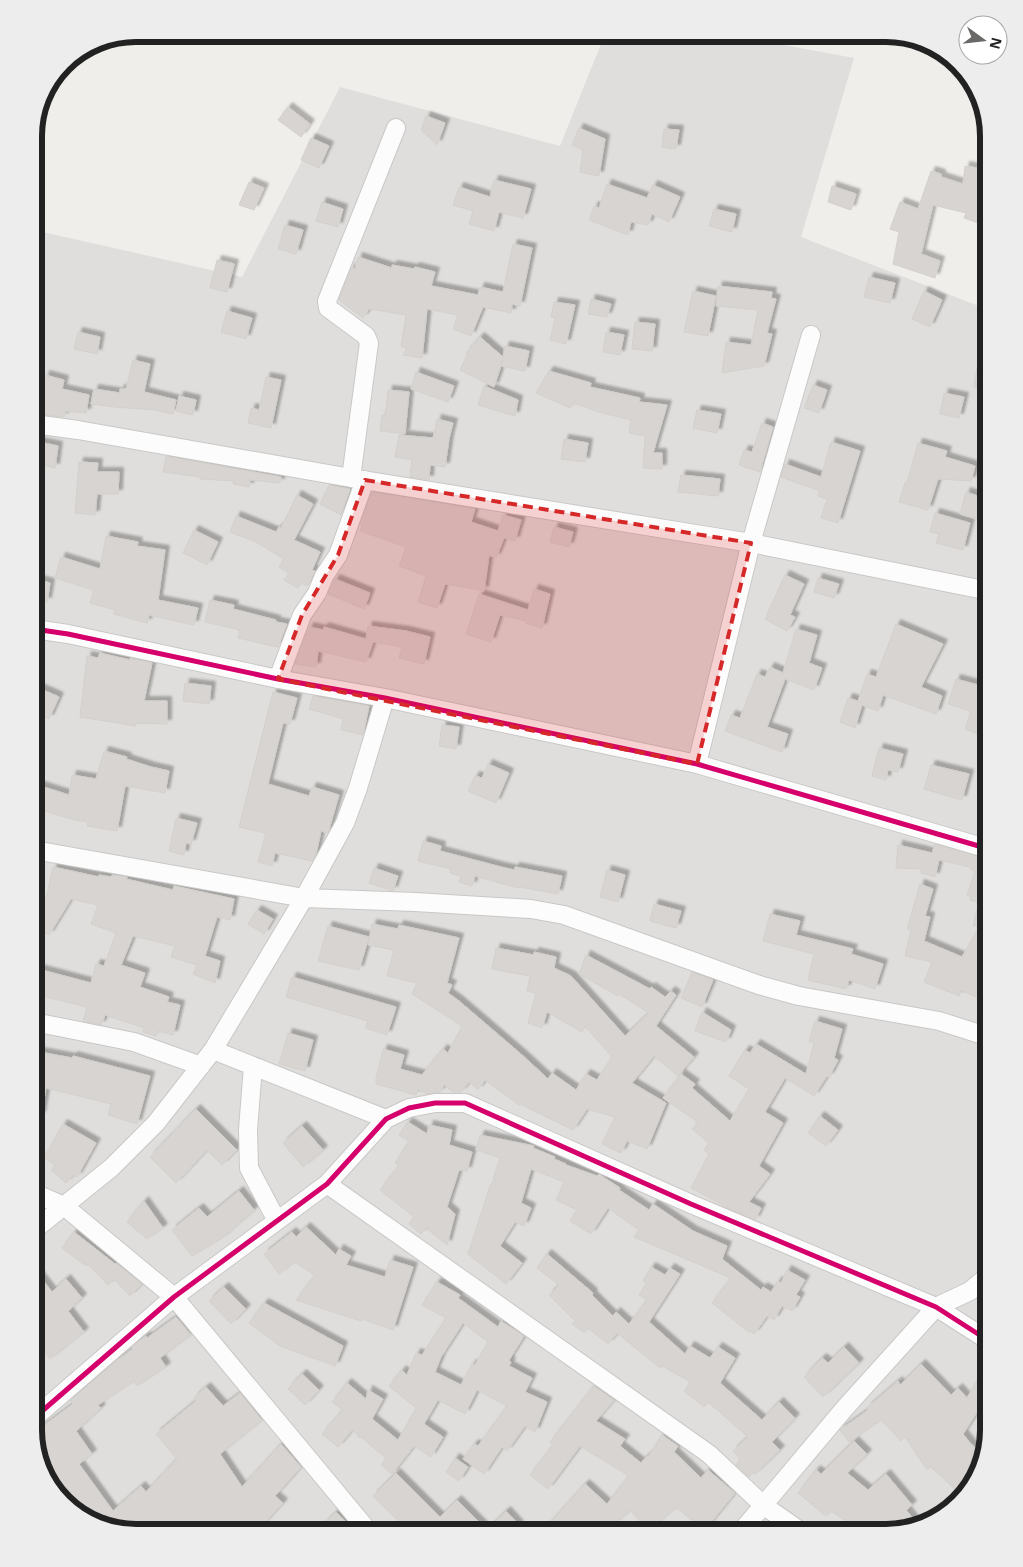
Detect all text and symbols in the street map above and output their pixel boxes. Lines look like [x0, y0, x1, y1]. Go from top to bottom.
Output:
north arrow [958, 15, 1008, 65]
text: N [985, 36, 1007, 51]

